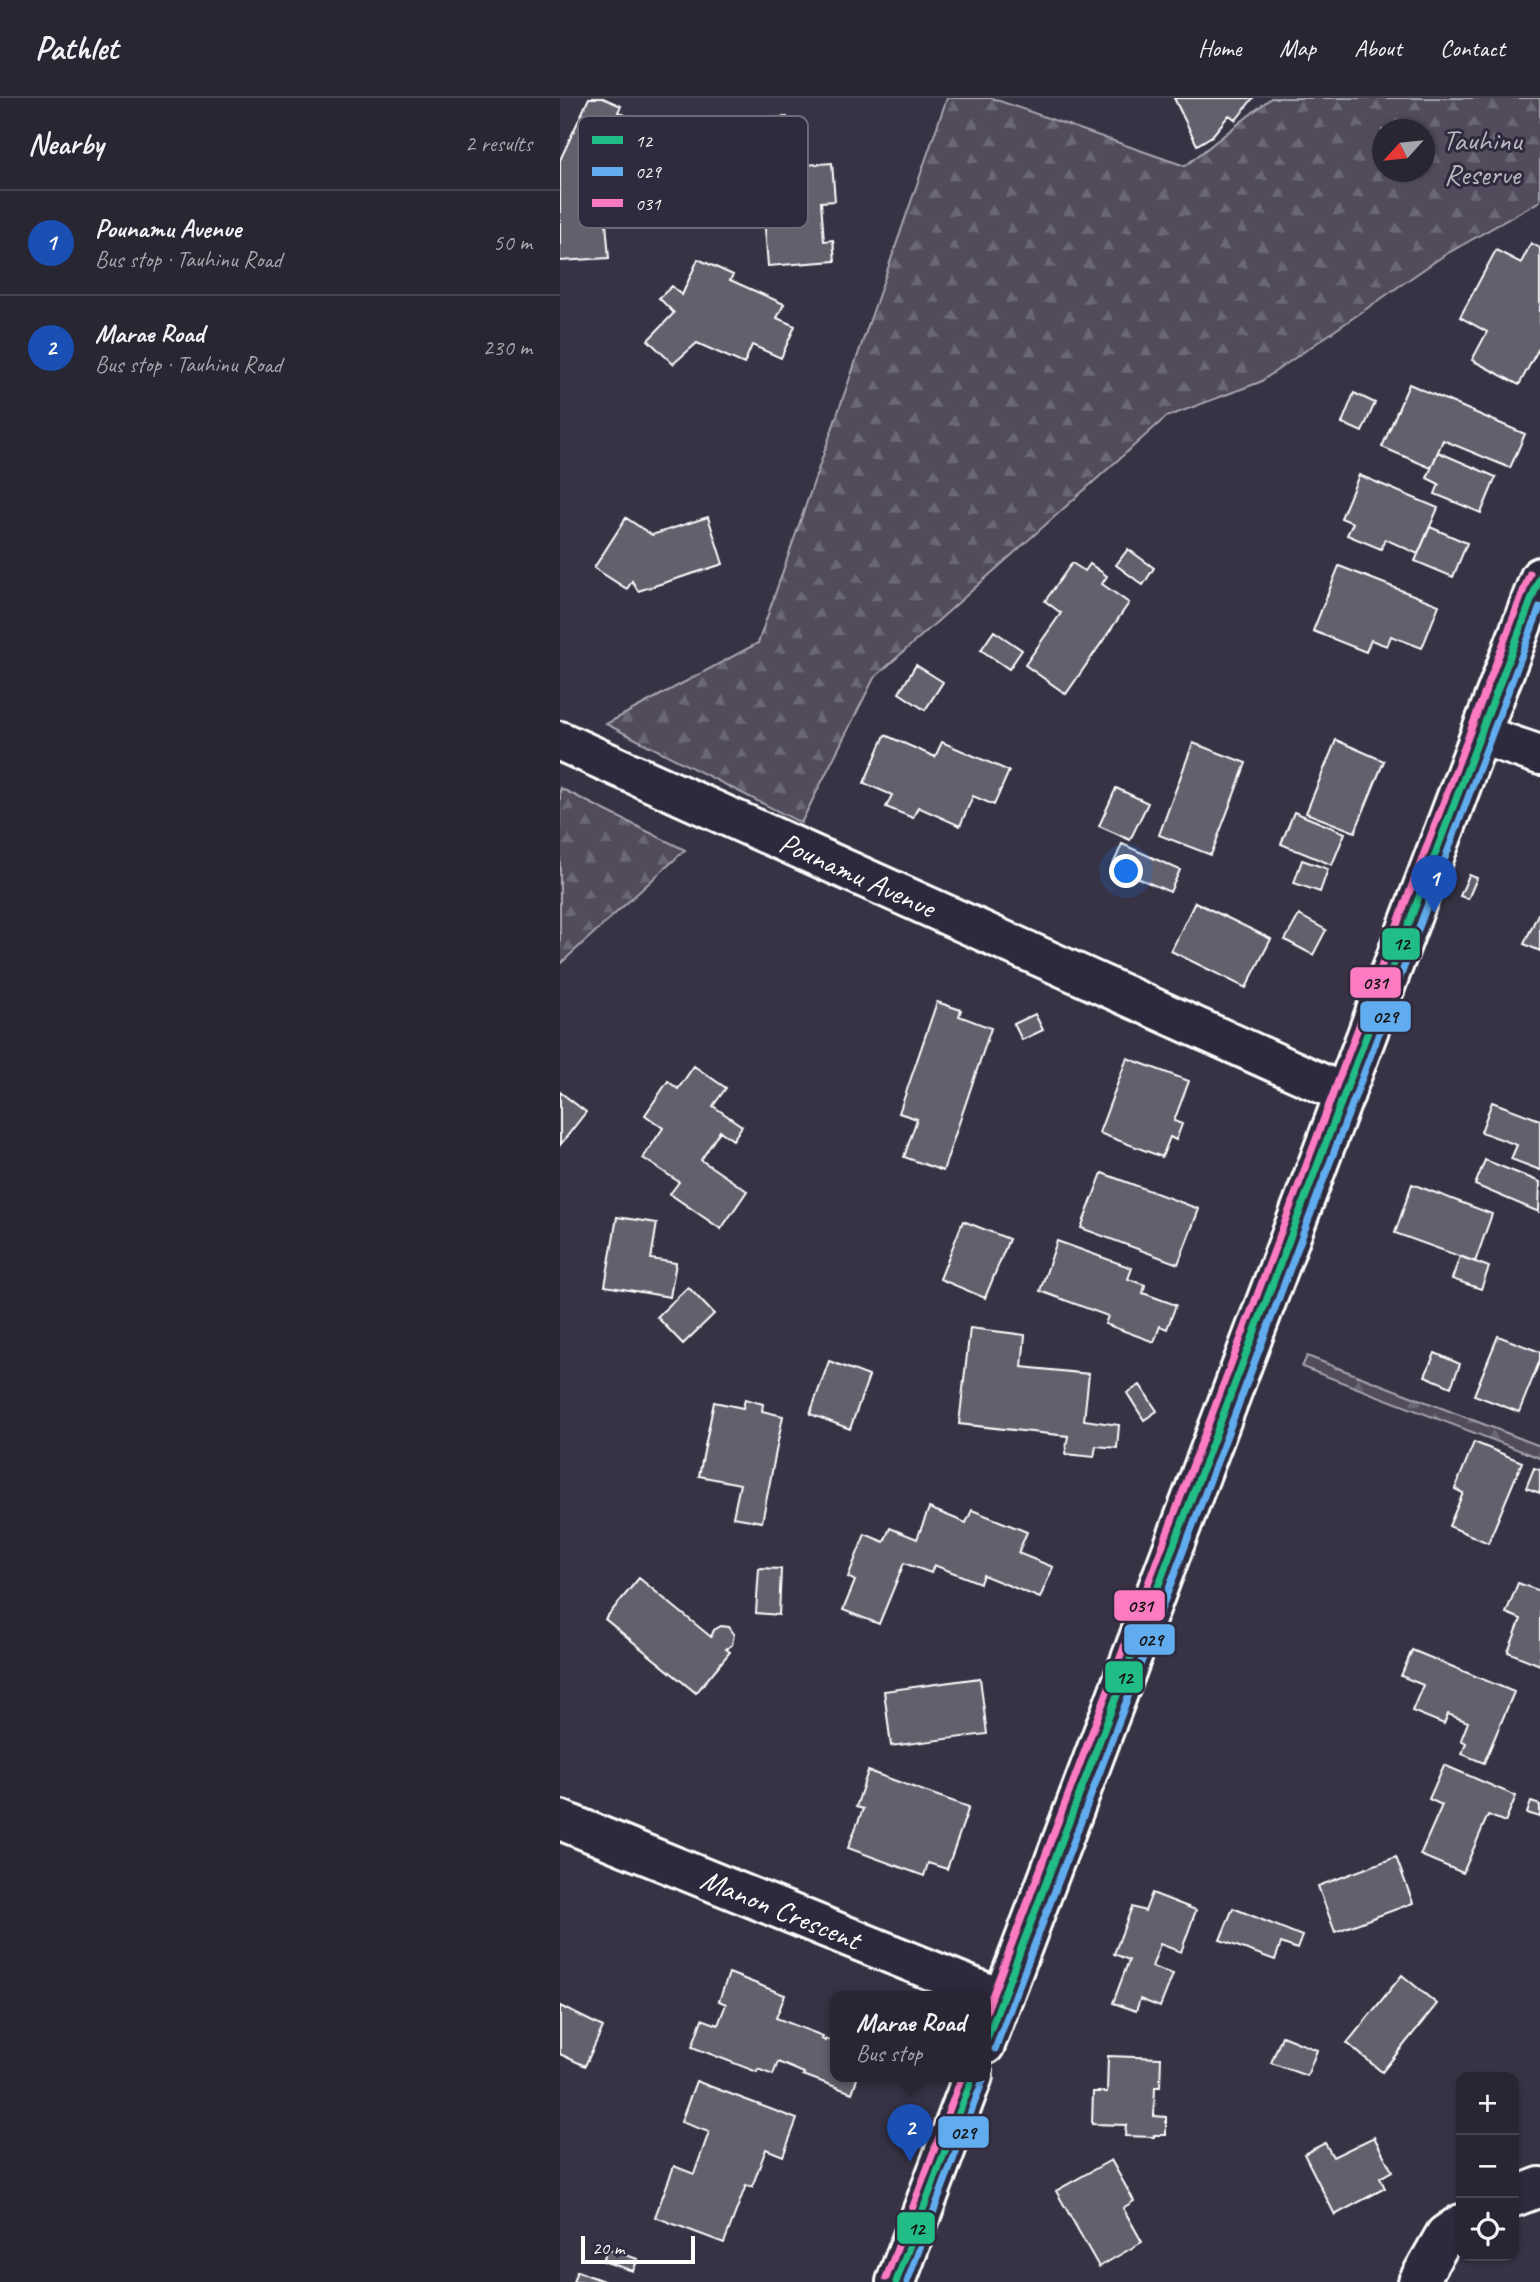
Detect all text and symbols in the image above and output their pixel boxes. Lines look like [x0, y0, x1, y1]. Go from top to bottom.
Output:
text: Pathlet [35, 27, 118, 69]
text: Home [1198, 33, 1241, 63]
text: Map [1279, 33, 1316, 63]
text: About [1354, 33, 1402, 63]
text: Contact [1440, 33, 1505, 63]
legend [578, 116, 808, 228]
north arrow [1372, 119, 1435, 182]
park label: Tauhinu Reserve [1442, 121, 1524, 193]
text: Nearby [28, 125, 104, 163]
text: 2 results [465, 129, 532, 158]
text: 12 [635, 129, 654, 153]
text: 029 [635, 160, 662, 184]
text: 031 [635, 192, 662, 216]
text: Pounamu Avenue [95, 212, 241, 245]
text: 1 [46, 228, 56, 257]
text: 50 m [493, 228, 532, 257]
text: Bus stop · Tauhinu Road [95, 245, 282, 274]
text: Marae Road [95, 317, 204, 350]
text: 2 [46, 333, 56, 362]
text: 230 m [483, 333, 532, 362]
text: Bus stop · Tauhinu Road [95, 350, 282, 379]
street label: Pounamu Avenue [774, 823, 943, 927]
your location [1109, 854, 1143, 888]
pin: 1 [1411, 855, 1457, 913]
line badge: 12 [1381, 927, 1421, 961]
text: 12 [1392, 932, 1412, 956]
line badge: 031 [1349, 966, 1402, 999]
text: 031 [1362, 971, 1390, 995]
line badge: 029 [1359, 1000, 1412, 1033]
text: 029 [1372, 1005, 1400, 1029]
line badge: 031 [1113, 1589, 1166, 1622]
text: 031 [1127, 1594, 1155, 1618]
line badge: 029 [1123, 1623, 1176, 1656]
text: 029 [1137, 1628, 1165, 1652]
line badge: 12 [1104, 1660, 1144, 1694]
text: 12 [1115, 1666, 1135, 1690]
street label: Manon Crescent [695, 1860, 869, 1960]
popup [830, 1991, 991, 2082]
text: Marae Road [856, 2006, 965, 2039]
text: Bus stop [856, 2039, 922, 2068]
map controls [1456, 2072, 1519, 2261]
button: + [1456, 2072, 1519, 2135]
pin: 2 [887, 2104, 933, 2162]
line badge: 029 [937, 2115, 990, 2149]
text: 029 [950, 2121, 978, 2145]
button: − [1456, 2135, 1519, 2198]
button: locate [1456, 2198, 1519, 2261]
line badge: 12 [896, 2211, 936, 2245]
text: 12 [907, 2217, 927, 2241]
scale bar [581, 2233, 695, 2265]
text: 20 m [592, 2236, 624, 2260]

